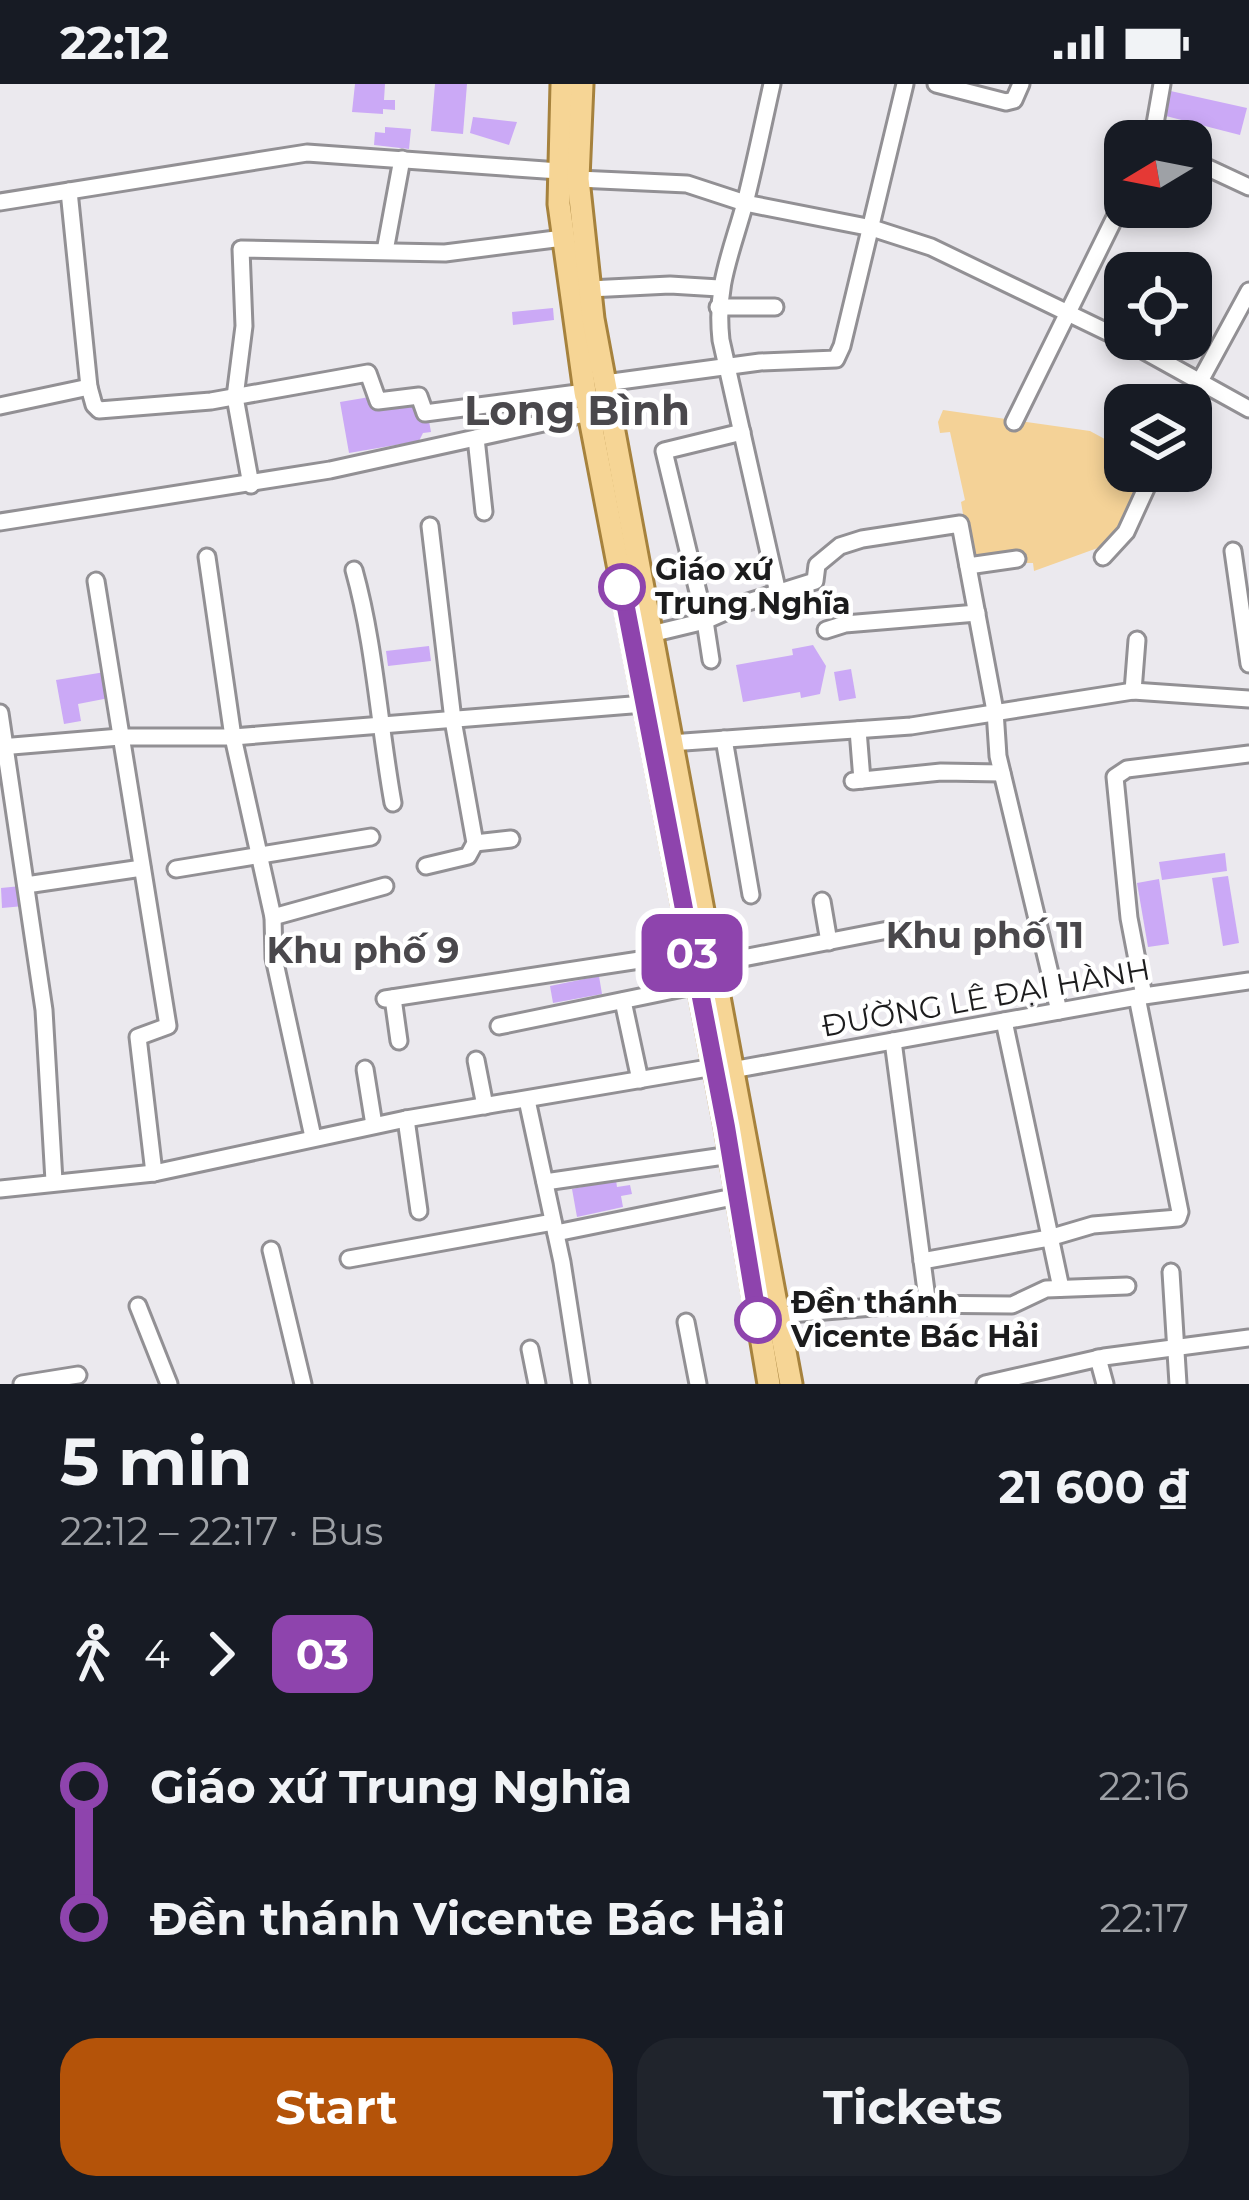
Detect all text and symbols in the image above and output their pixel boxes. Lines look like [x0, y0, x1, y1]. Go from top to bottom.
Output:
text: 22:12 [60, 15, 169, 70]
north arrow [1104, 120, 1212, 228]
map controls [1104, 120, 1212, 492]
button: locate [1104, 252, 1212, 360]
district label: Long Bình [464, 384, 690, 436]
button: layers [1104, 384, 1212, 492]
place label: Giáo xứ Trung Nghĩa [655, 551, 851, 622]
marker: Giáo xứ Trung Nghĩa [600, 565, 644, 609]
district label: Khu phố 11 [886, 913, 1084, 957]
line badge: 03 [638, 914, 746, 992]
text: 03 [666, 927, 718, 979]
district label: Khu phố 9 [267, 928, 460, 972]
street label: ĐƯỜNG LÊ ĐẠI HÀNH [819, 950, 1153, 1045]
place label: Đền thánh Vicente Bác Hải [790, 1284, 1039, 1355]
marker: Đền thánh Vicente Bác Hải [736, 1298, 780, 1342]
text: 5 min [60, 1421, 253, 1502]
text: 21 600 ₫ [998, 1459, 1189, 1514]
text: 22:12 – 22:17 · Bus [60, 1507, 383, 1555]
icon: walk [60, 1621, 126, 1687]
icon: forward [188, 1621, 254, 1687]
text: 03 [296, 1628, 349, 1680]
text: 4 [144, 1630, 170, 1678]
text: Giáo xứ Trung Nghĩa [150, 1759, 632, 1814]
text: 22:16 [1099, 1762, 1189, 1810]
text: Đền thánh Vicente Bác Hải [150, 1891, 785, 1946]
text: 22:17 [1099, 1894, 1189, 1942]
button: Start [60, 2038, 613, 2176]
button: Tickets [637, 2038, 1189, 2176]

